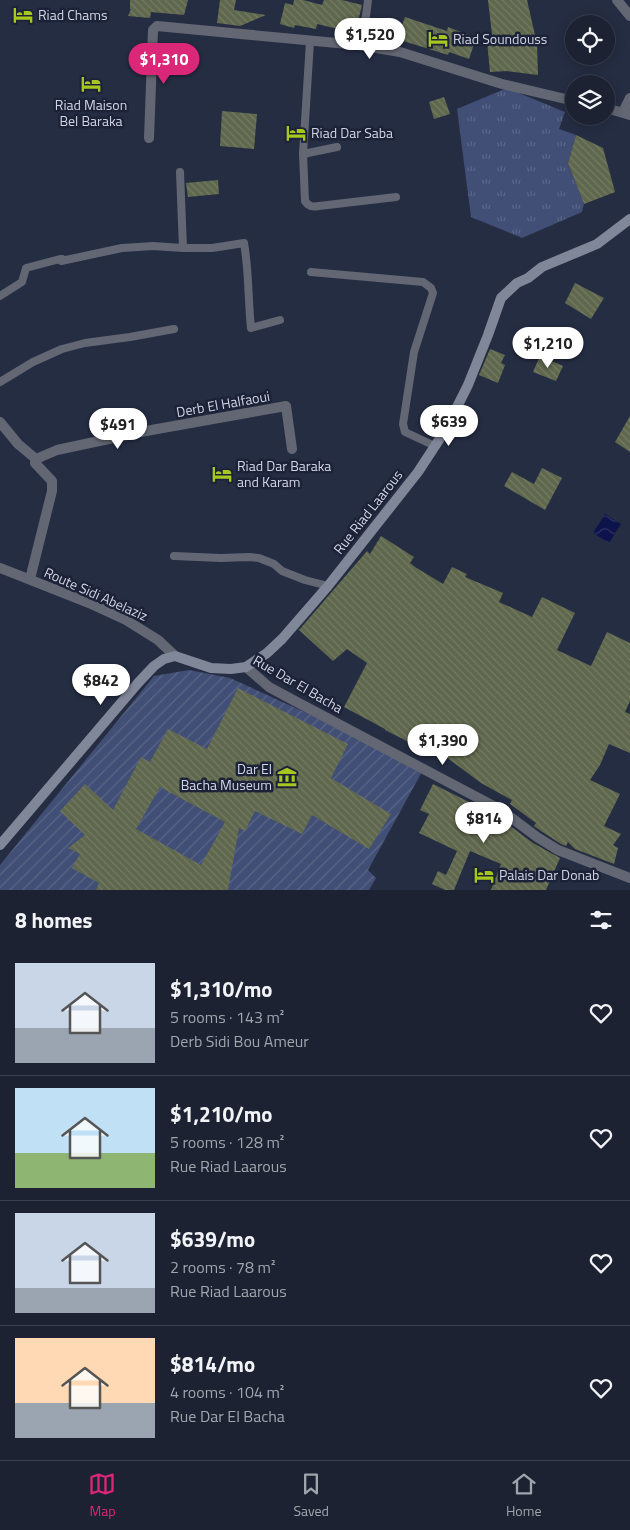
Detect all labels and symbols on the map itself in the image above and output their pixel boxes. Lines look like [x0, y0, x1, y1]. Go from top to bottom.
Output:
hotel icon: Riad Chams [12, 4, 34, 26]
place label: Riad Chams [38, 4, 108, 25]
pin: $1,520 [329, 18, 411, 60]
hotel icon: Riad Soundouss [427, 28, 449, 50]
place label: Riad Soundouss [453, 28, 547, 49]
pin: $1,310 [123, 42, 205, 85]
hotel icon: Riad Maison Bel Baraka [80, 73, 102, 95]
place label: Riad Maison Bel Baraka [55, 94, 127, 131]
hotel icon: Riad Dar Saba [285, 122, 307, 144]
place label: Riad Dar Saba [311, 122, 393, 143]
pin: $1,210 [507, 326, 589, 369]
street label: Derb El Halfaoui [174, 385, 271, 422]
pin: $639 [419, 404, 479, 447]
pin: $491 [88, 408, 148, 450]
place label: Riad Dar Baraka and Karam [237, 455, 331, 492]
hotel icon: Riad Dar Baraka and Karam [211, 463, 233, 485]
street label: Rue Riad Laarous [328, 465, 407, 558]
street label: Route Sidi Abelaziz [41, 561, 151, 626]
street label: Rue Dar El Bacha [249, 649, 347, 718]
pin: $842 [71, 664, 131, 706]
pin: $1,390 [402, 724, 484, 766]
place label: Dar El Bacha Museum [181, 758, 272, 795]
museum icon: Dar El Bacha Museum [276, 766, 298, 788]
pin: $814 [454, 802, 514, 844]
hotel icon: Palais Dar Donab [473, 864, 495, 886]
place label: Palais Dar Donab [499, 864, 599, 885]

